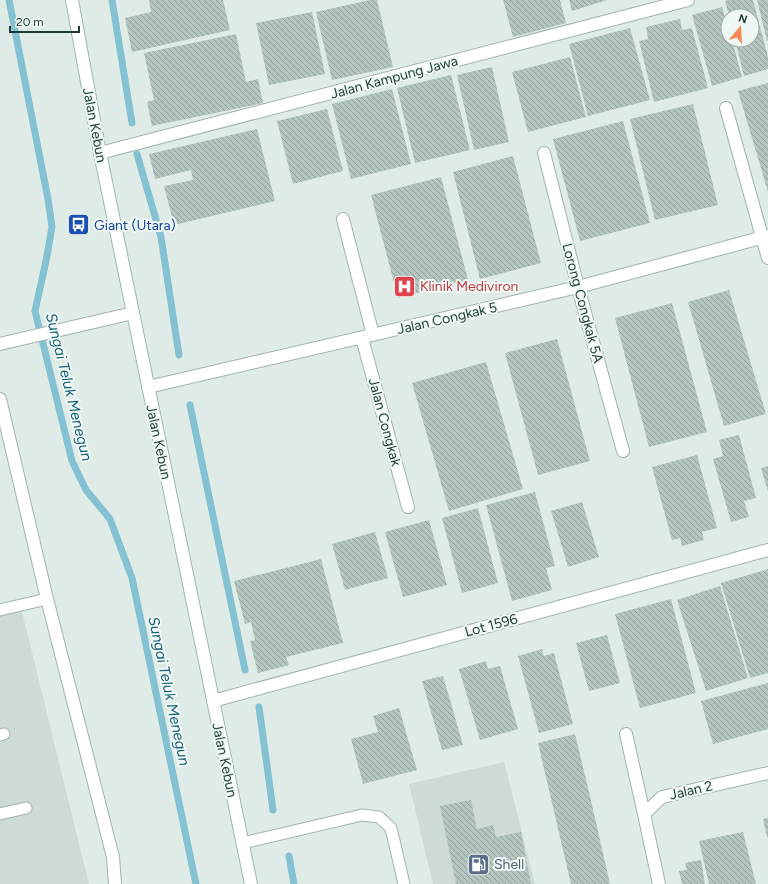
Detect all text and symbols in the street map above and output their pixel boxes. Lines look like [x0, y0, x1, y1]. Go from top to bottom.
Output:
scale bar [10, 8, 79, 34]
north arrow [720, 8, 760, 48]
text: N [737, 11, 749, 26]
text: 20 m [16, 15, 44, 29]
street label: Jalan Kampung Jawa [329, 52, 460, 103]
street label: Jalan Kebun [79, 86, 110, 164]
bus stop icon: Giant (Utara) [65, 212, 91, 238]
place label: Giant (Utara) [94, 217, 176, 234]
street label: Lorong Congkak 5A [558, 241, 607, 365]
hospital icon: Klinik Mediviron [392, 273, 418, 299]
place label: Klinik Mediviron [420, 278, 518, 295]
street label: Jalan Congkak 5 [395, 299, 499, 338]
water label: Sungai Teluk Menegun [42, 311, 96, 463]
street label: Jalan Congkak [365, 376, 405, 468]
street label: Jalan Kebun [142, 403, 175, 481]
street label: Lot 1596 [463, 610, 519, 641]
water label: Sungai Teluk Menegun [144, 615, 194, 767]
street label: Jalan Kebun [208, 721, 241, 799]
street label: Jalan 2 [668, 777, 714, 804]
fuel station icon: Shell [466, 851, 492, 877]
place label: Shell [494, 856, 524, 873]

